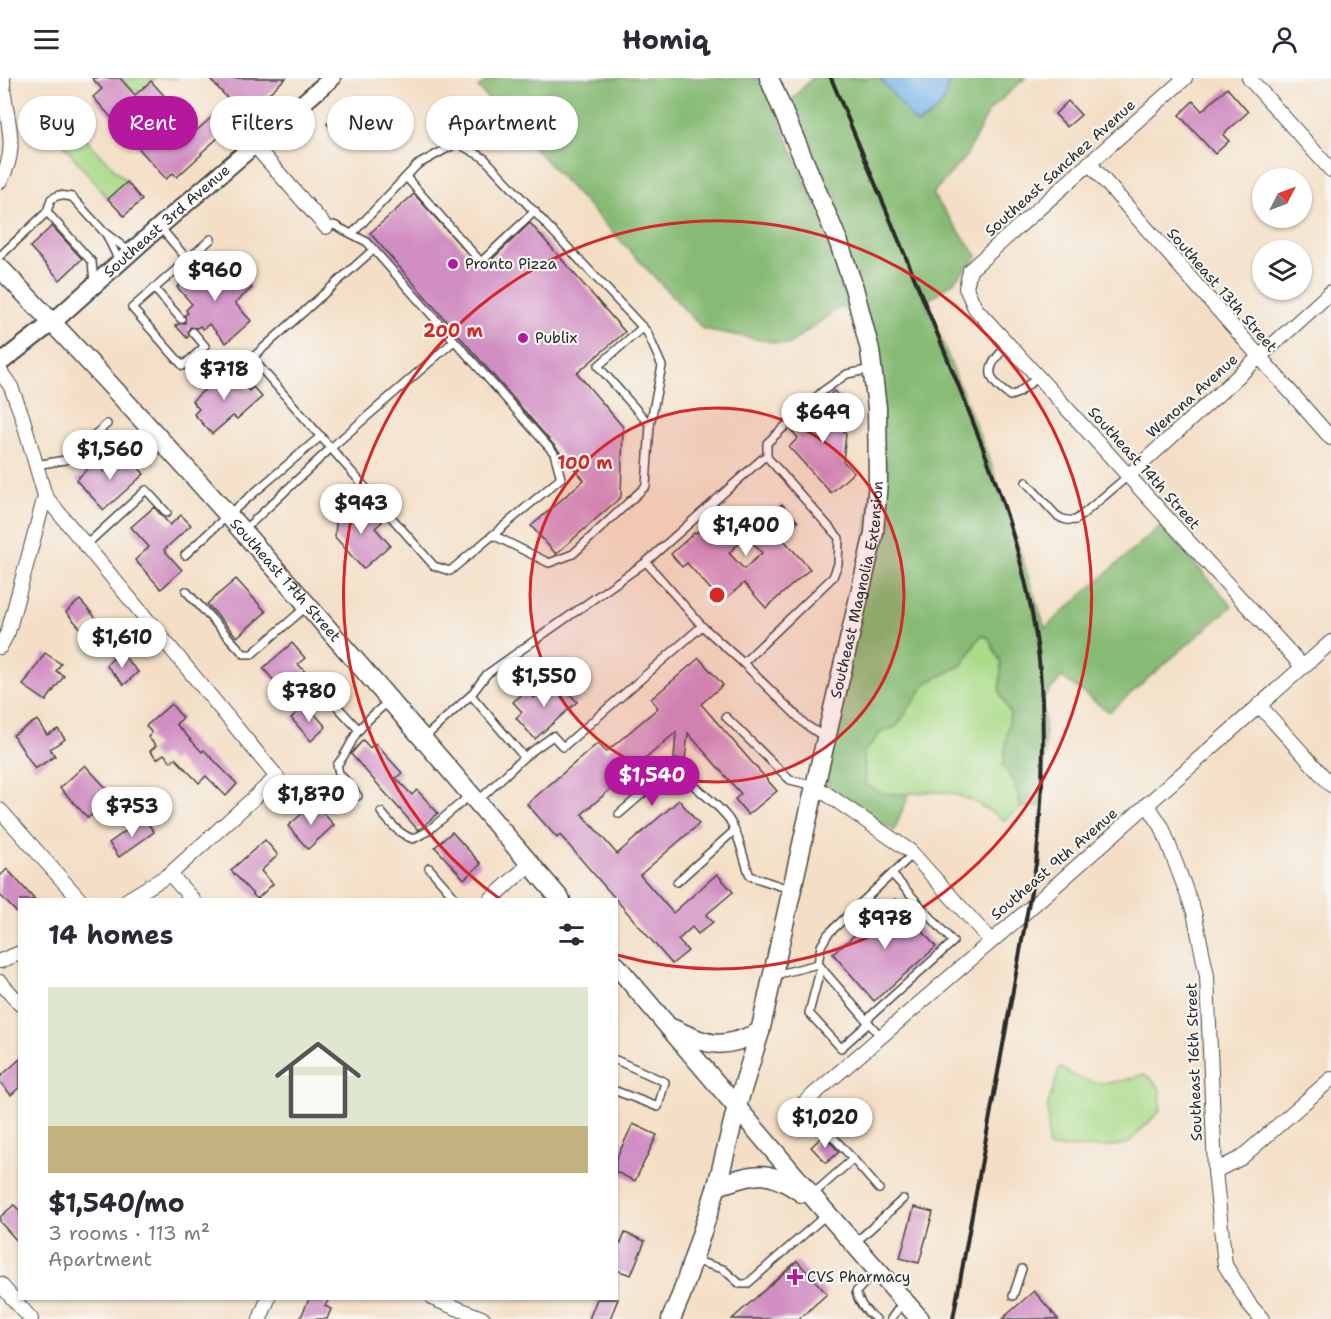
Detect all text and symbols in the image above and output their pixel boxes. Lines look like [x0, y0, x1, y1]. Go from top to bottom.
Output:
text: Homiq [622, 21, 709, 58]
icon: menu [30, 23, 63, 56]
icon: person [1268, 23, 1301, 56]
street label: Southeast Sanchez Avenue [980, 95, 1140, 241]
chip: Buy [18, 96, 96, 150]
chip: Rent [108, 96, 198, 150]
chip: Filters [210, 96, 315, 150]
chip: New [327, 96, 414, 150]
chip: Apartment [426, 96, 578, 150]
street label: Southeast 3rd Avenue [99, 160, 234, 282]
north arrow [1252, 168, 1312, 228]
map controls [1252, 168, 1312, 300]
street label: Southeast 13th Street [1162, 224, 1282, 356]
button: layers [1252, 240, 1312, 300]
pin: $960 [179, 251, 251, 302]
place label: Pronto Pizza [465, 254, 558, 274]
text: $960 [188, 257, 242, 283]
marker: Pronto Pizza [446, 257, 460, 271]
text: 200 m [423, 319, 484, 343]
place label: Publix [535, 328, 578, 348]
marker: Publix [516, 331, 530, 345]
street label: Wenona Avenue [1142, 349, 1242, 443]
pin: $718 [188, 350, 260, 401]
text: $718 [199, 356, 249, 382]
pin: $649 [787, 393, 859, 444]
text: $649 [795, 399, 851, 425]
street label: Southeast 14th Street [1083, 402, 1205, 534]
pin: $1,560 [61, 430, 159, 481]
text: $1,560 [76, 436, 144, 462]
text: 100 m [557, 451, 613, 475]
street label: Southeast Magnolia Extension [826, 480, 888, 700]
pin: $943 [325, 484, 397, 535]
text: $943 [334, 490, 388, 516]
pin: $1,400 [697, 506, 795, 557]
text: $1,400 [712, 512, 780, 538]
street label: Southeast 17th Street [226, 514, 345, 646]
centre of rings [707, 585, 727, 605]
pin: $1,610 [73, 618, 171, 669]
text: $1,610 [91, 624, 153, 650]
pin: $1,550 [495, 657, 593, 708]
text: $1,550 [511, 663, 577, 689]
pin: $780 [273, 672, 345, 723]
text: $780 [281, 678, 337, 704]
pin: $1,540 [603, 756, 701, 807]
text: $1,540 [618, 762, 686, 788]
pin: $1,870 [262, 775, 360, 826]
text: $1,870 [277, 781, 345, 807]
pin: $753 [96, 787, 168, 838]
text: $753 [105, 793, 159, 819]
street label: Southeast 9th Avenue [986, 803, 1122, 925]
pin: $978 [849, 899, 921, 950]
text: $978 [858, 905, 912, 931]
text: 14 homes [48, 917, 174, 952]
icon: filters [555, 918, 588, 951]
street label: Southeast 16th Street [1181, 982, 1207, 1142]
icon: home [264, 1026, 372, 1134]
pin: $1,020 [776, 1098, 874, 1149]
text: $1,020 [791, 1104, 859, 1130]
text: $1,540/mo [48, 1185, 185, 1220]
text: 3 rooms · 113 m² [48, 1220, 210, 1246]
text: Apartment [48, 1246, 152, 1272]
place label: CVS Pharmacy [807, 1267, 910, 1287]
marker: CVS Pharmacy [788, 1270, 802, 1284]

